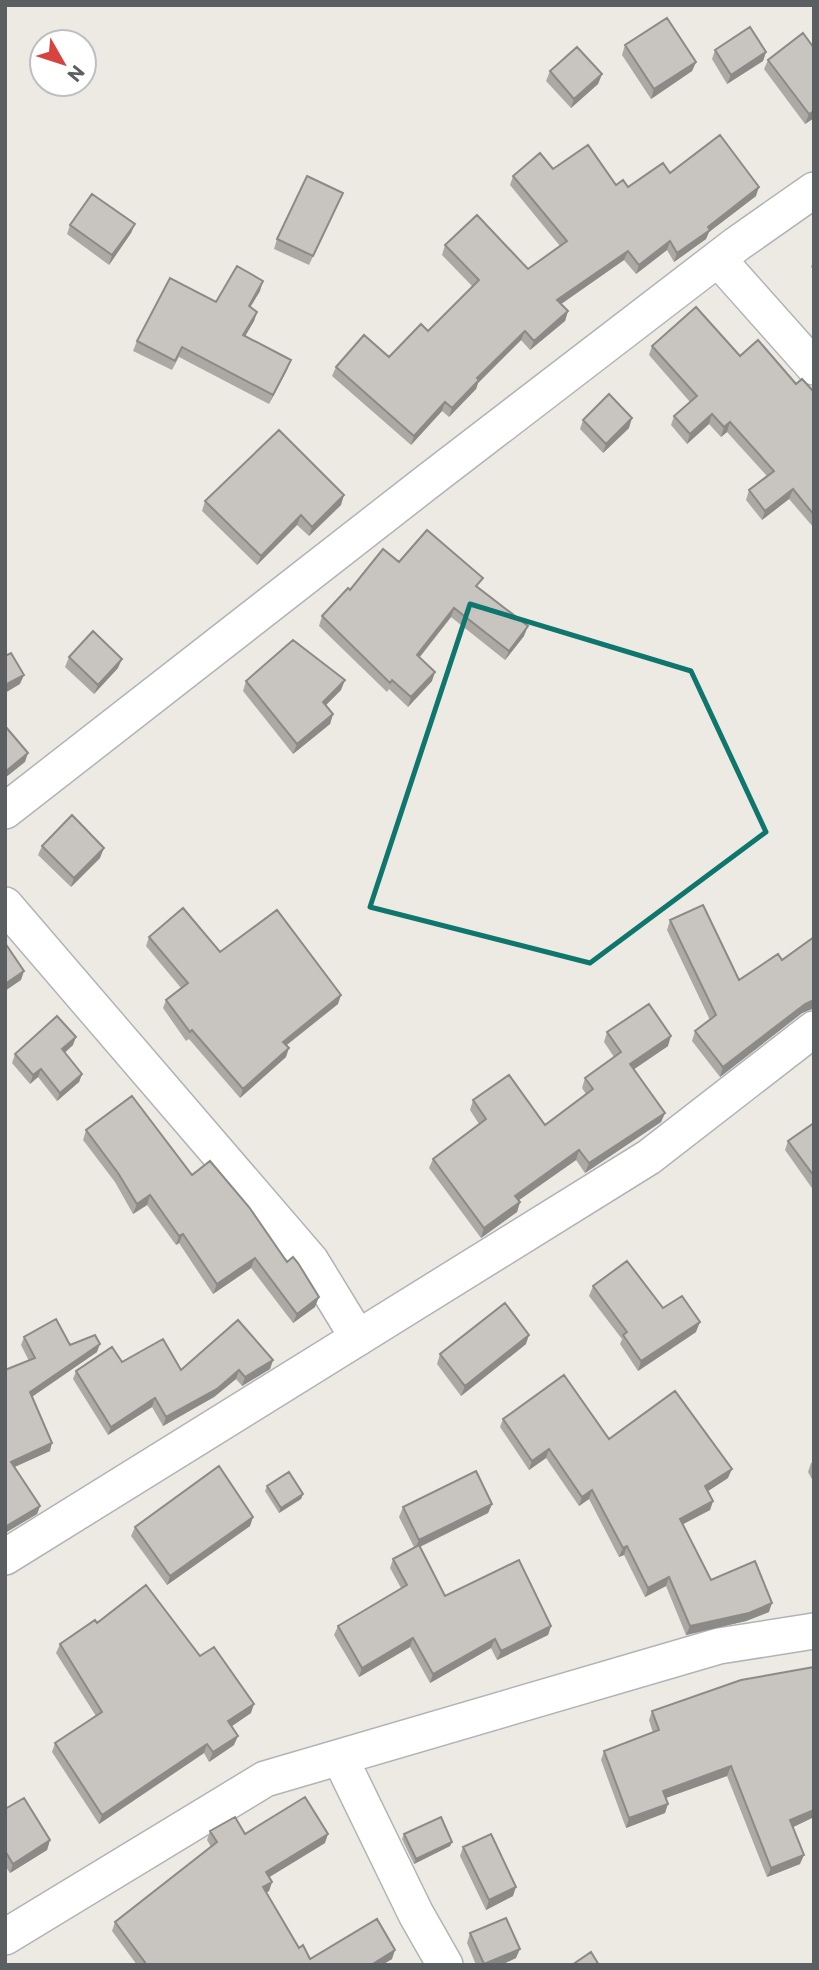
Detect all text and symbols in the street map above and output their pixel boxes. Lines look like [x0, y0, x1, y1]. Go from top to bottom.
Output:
north arrow [28, 28, 98, 98]
text: N [63, 61, 90, 87]

